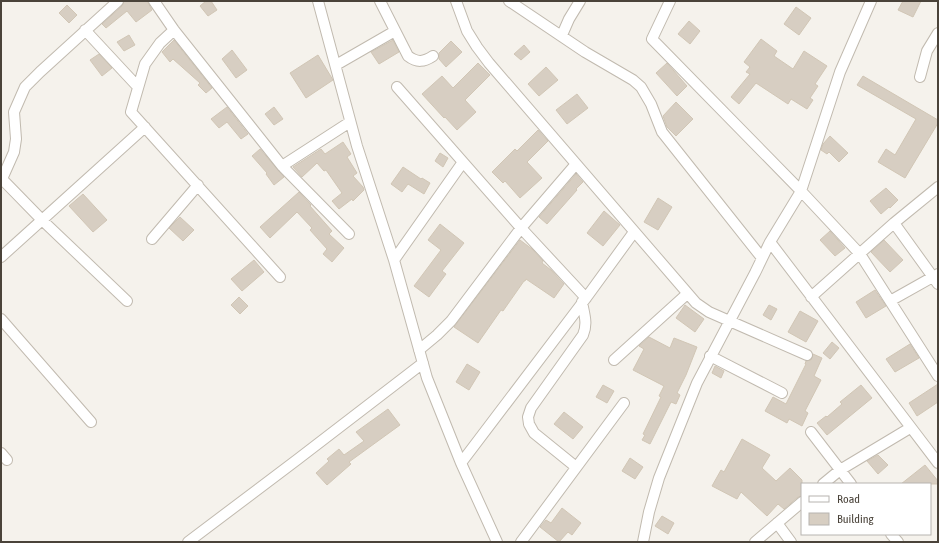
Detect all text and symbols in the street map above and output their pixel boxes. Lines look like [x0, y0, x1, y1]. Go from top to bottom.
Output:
legend [801, 483, 931, 535]
text: Road [837, 492, 860, 506]
text: Building [837, 512, 875, 526]

